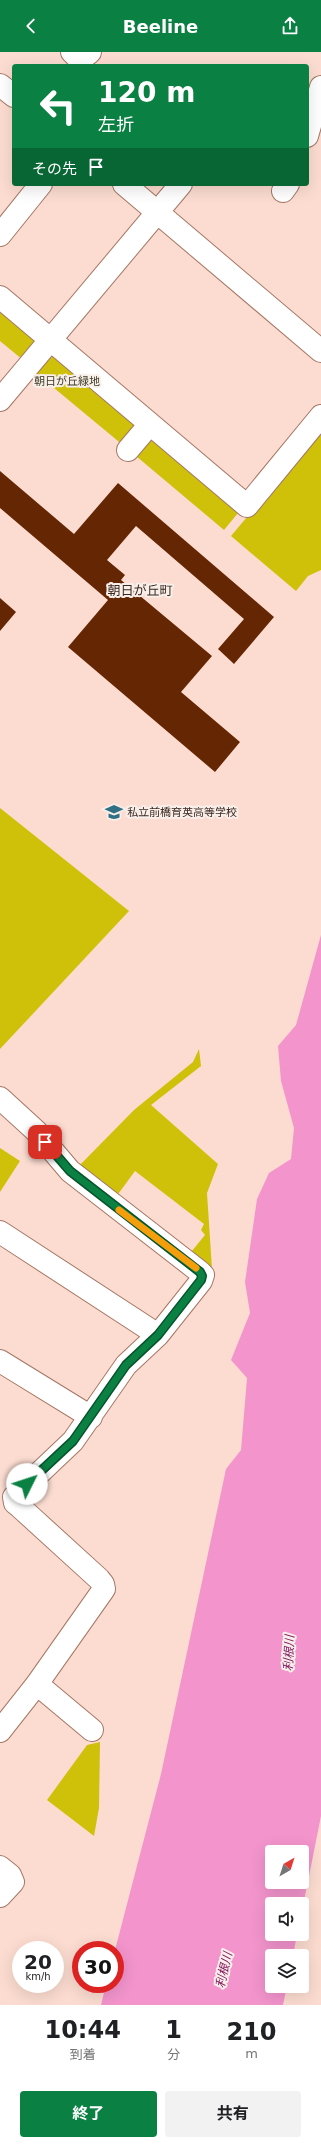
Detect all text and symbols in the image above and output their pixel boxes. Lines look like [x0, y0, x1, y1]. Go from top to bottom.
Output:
icon: back [20, 15, 42, 37]
icon: share [279, 15, 301, 37]
text: Beeline [123, 16, 198, 37]
text: 120 m [98, 76, 195, 109]
icon: left [32, 80, 84, 132]
text: 左折 [98, 114, 134, 135]
icon: arrive [85, 156, 107, 178]
text: その先 [32, 160, 77, 178]
park label: 朝日が丘緑地 [34, 375, 100, 388]
district label: 朝日が丘町 [107, 583, 173, 598]
school or university icon: 私立前橋育英高等学校 [104, 802, 124, 822]
place label: 私立前橋育英高等学校 [127, 806, 237, 819]
pin [28, 1125, 62, 1159]
icon: arrive [34, 1131, 56, 1153]
position arrow [6, 1463, 48, 1505]
water label: 利根川 [281, 1633, 297, 1671]
north arrow [265, 1845, 309, 1889]
map controls [265, 1845, 309, 1993]
button: sound [265, 1897, 309, 1941]
speed limit sign: 30 [72, 1941, 124, 1993]
water label: 利根川 [213, 1949, 235, 1989]
button: layers [265, 1949, 309, 1993]
text: 20 [24, 1950, 52, 1974]
text: km/h [25, 1971, 51, 1982]
text: 10:44 [44, 2016, 121, 2044]
text: 1 [165, 2016, 182, 2044]
text: 210 [226, 2018, 277, 2046]
text: m [245, 2046, 258, 2061]
text: 到着 [70, 2047, 96, 2062]
text: 分 [167, 2047, 180, 2062]
button: 終了 [20, 2091, 157, 2137]
button: 共有 [165, 2091, 301, 2137]

